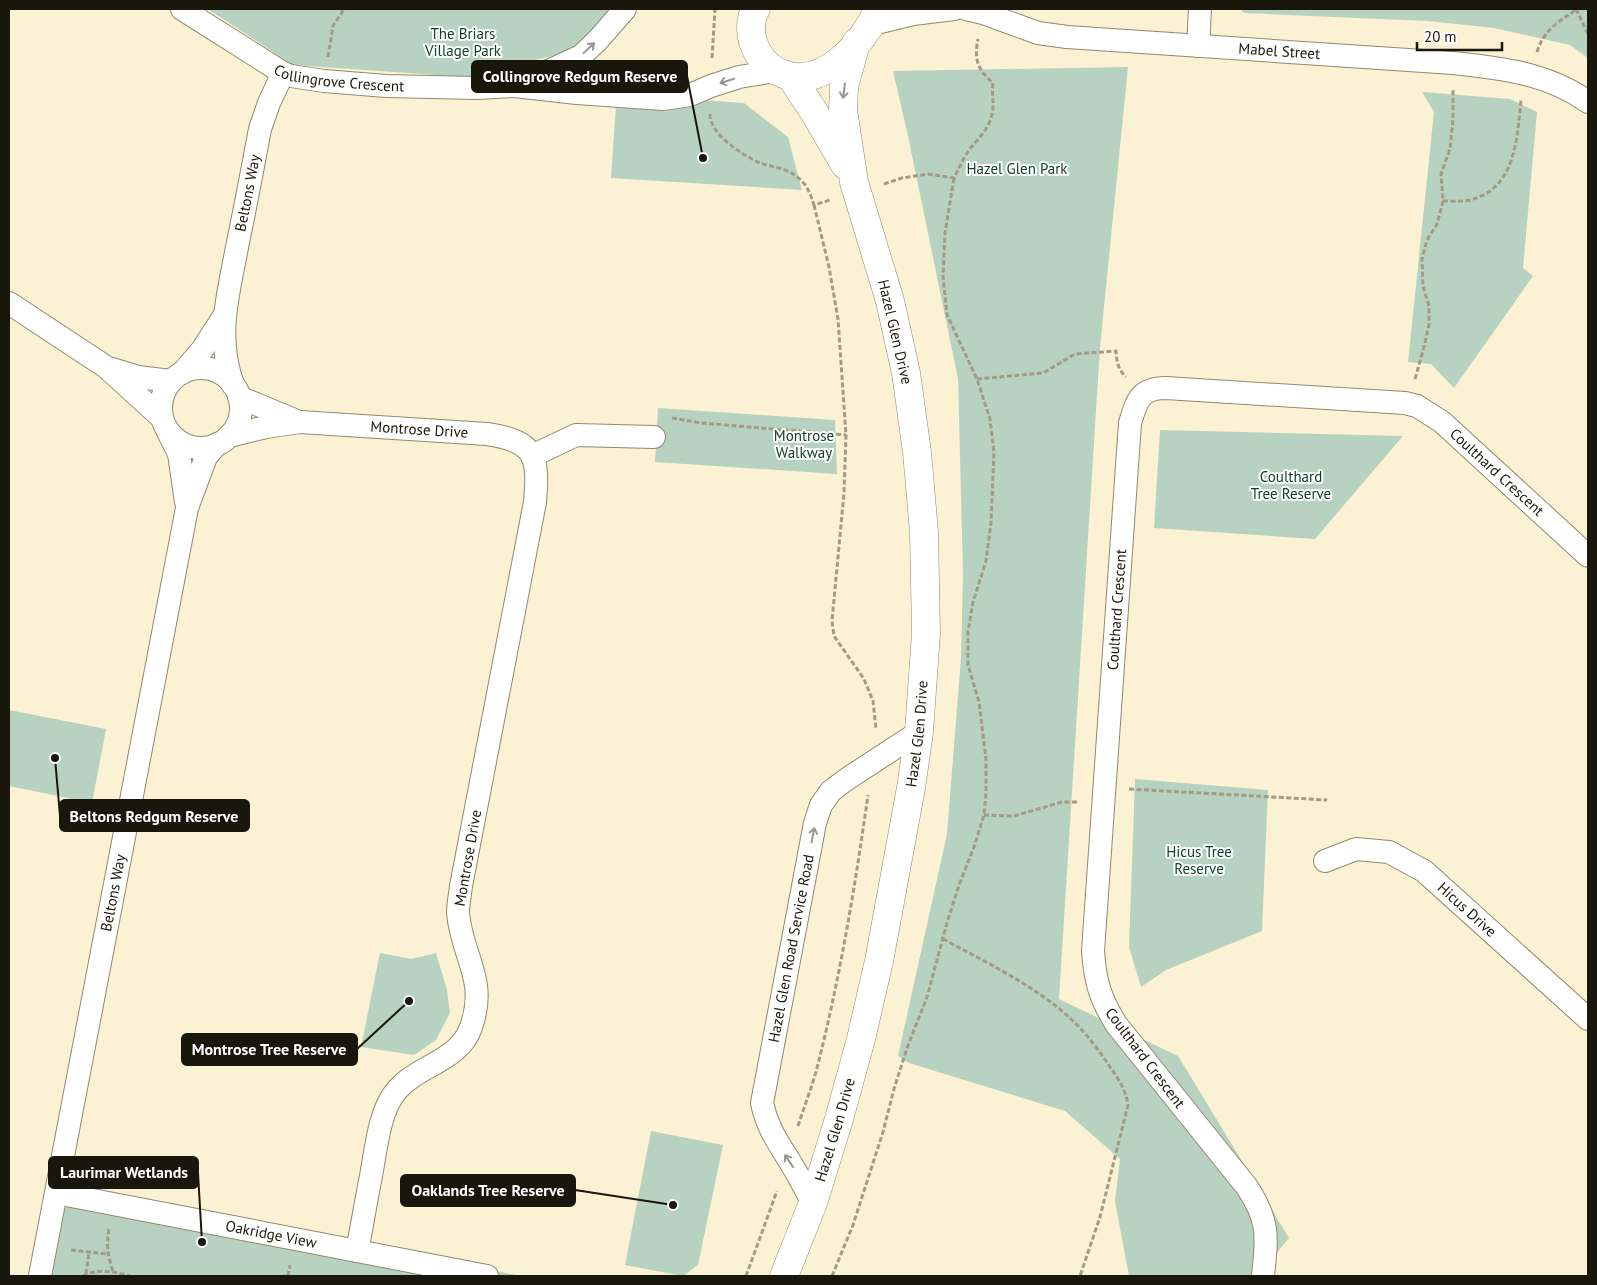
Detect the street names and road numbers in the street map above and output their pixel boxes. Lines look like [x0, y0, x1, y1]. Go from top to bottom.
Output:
street label: Mabel Street [1238, 39, 1321, 63]
street label: Collingrove Crescent [270, 60, 404, 95]
street label: Beltons Way [230, 153, 264, 233]
street label: Hazel Glen Drive [874, 278, 917, 386]
street label: Montrose Drive [370, 417, 469, 442]
street label: Coulthard Crescent [1446, 424, 1548, 520]
street label: Coulthard Crescent [1103, 548, 1130, 671]
street label: Hazel Glen Drive [901, 680, 932, 788]
street label: Montrose Drive [450, 808, 485, 908]
street label: Beltons Way [96, 853, 130, 933]
street label: Hazel Glen Road Service Road [764, 853, 818, 1044]
street label: Hicus Drive [1434, 878, 1501, 941]
street label: Coulthard Crescent [1101, 1004, 1189, 1112]
street label: Hazel Glen Drive [810, 1076, 859, 1184]
street label: Oakridge View [224, 1216, 318, 1252]

